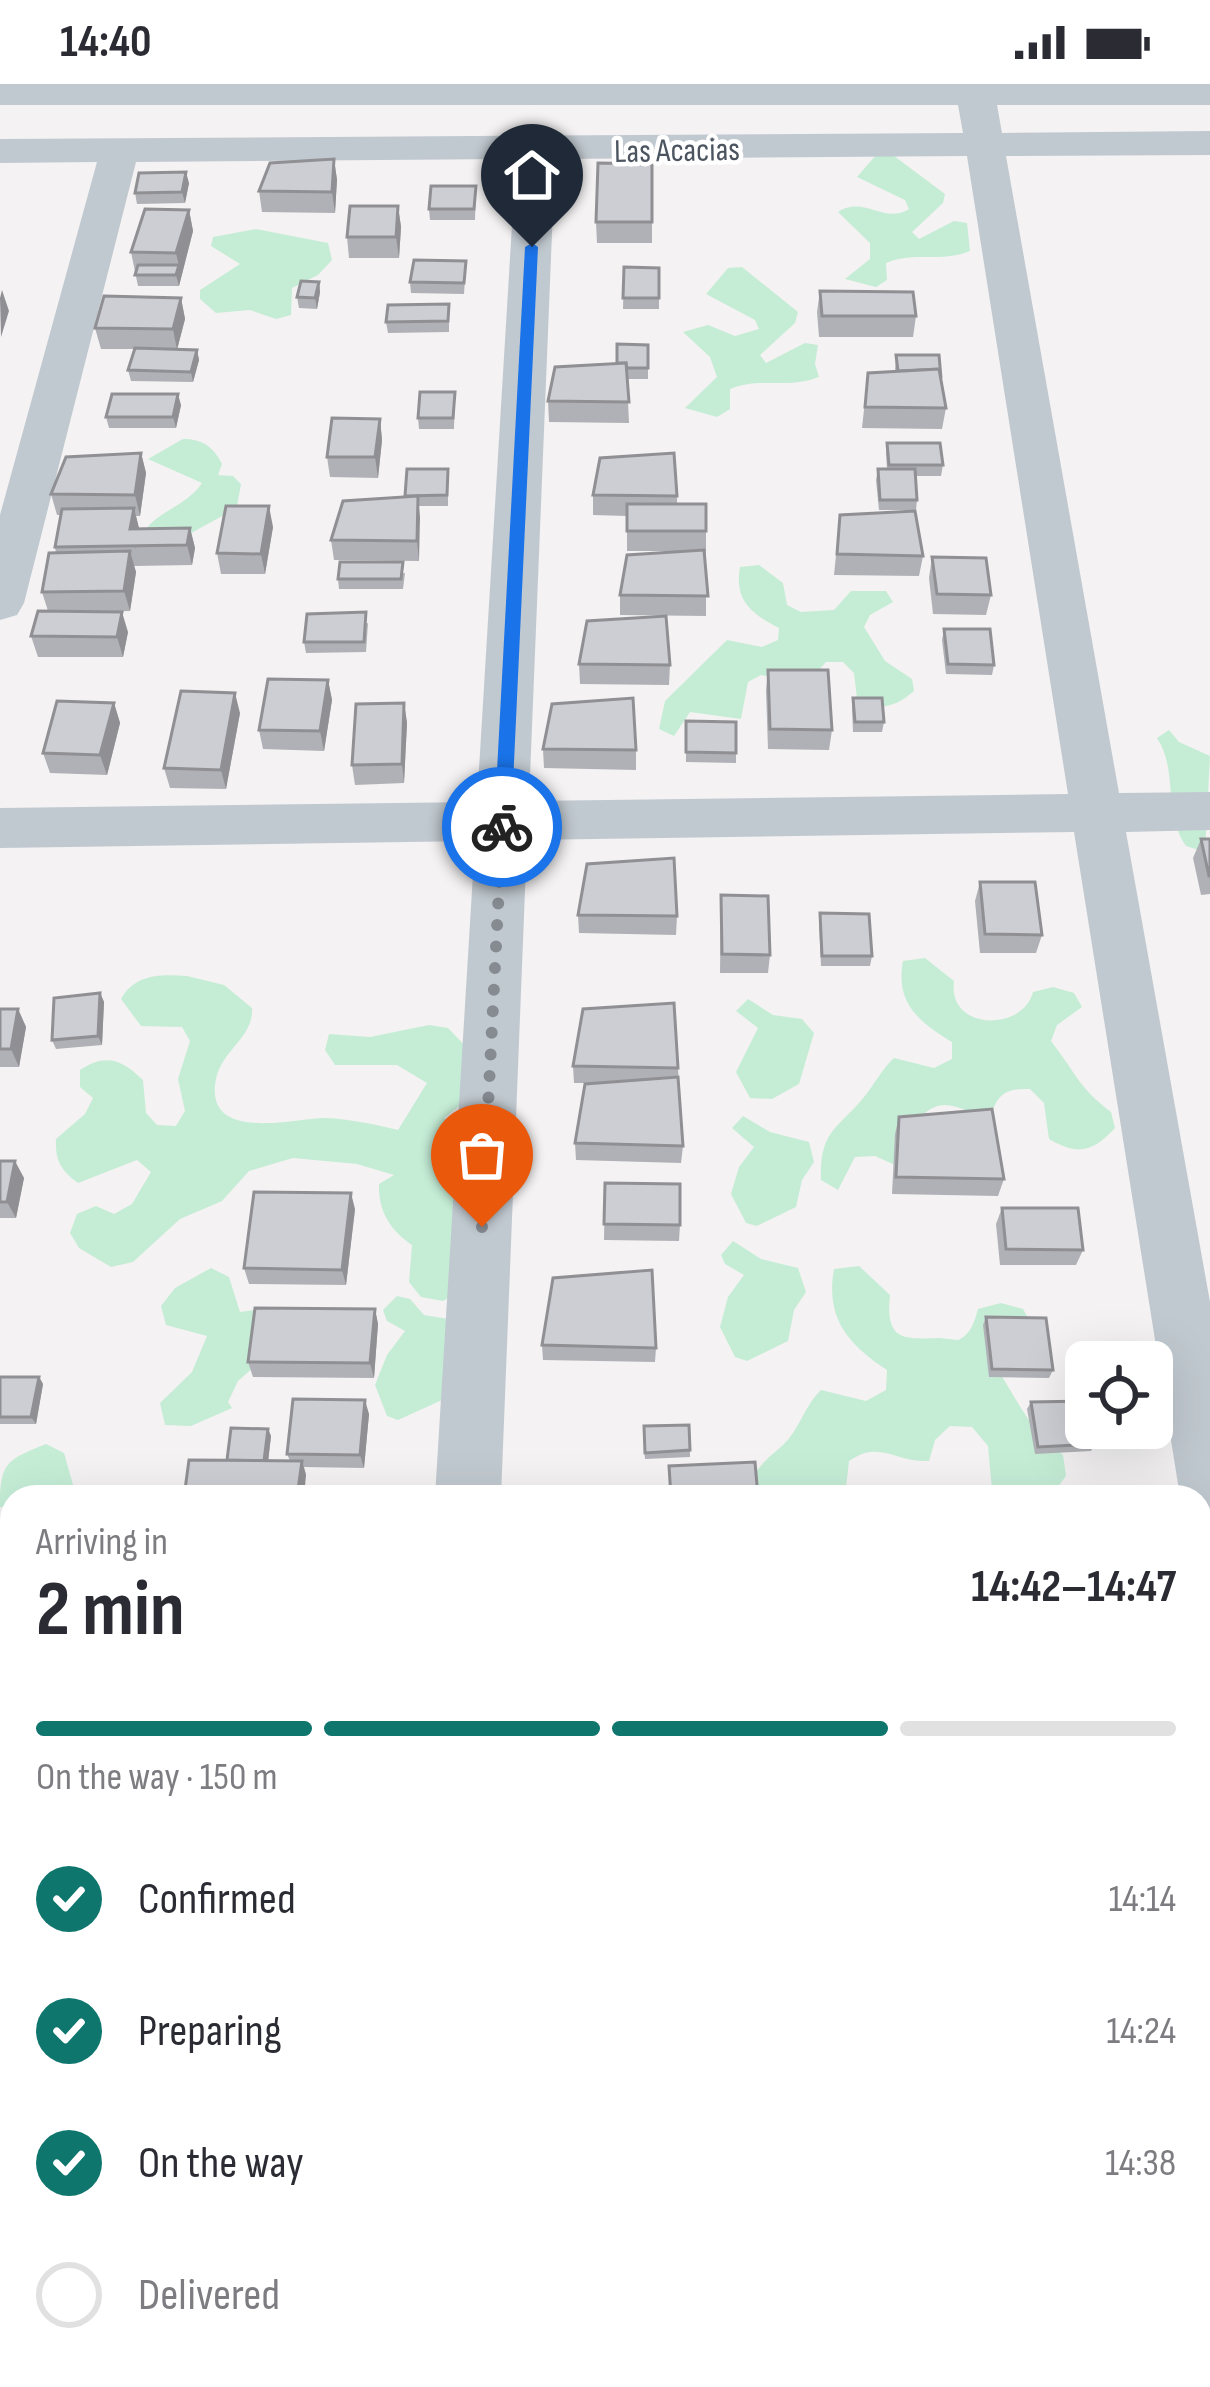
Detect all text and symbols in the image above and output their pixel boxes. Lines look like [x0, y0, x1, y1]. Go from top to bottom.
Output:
text: 14:40 [60, 15, 151, 70]
pin [481, 124, 583, 247]
street label: Las Acacias [614, 130, 740, 172]
icon: home [499, 142, 565, 208]
courier [442, 767, 562, 887]
icon: bike [469, 794, 535, 860]
pin [431, 1104, 533, 1227]
icon: bag [449, 1122, 515, 1188]
map controls [1065, 1341, 1173, 1449]
button: locate [1065, 1341, 1173, 1449]
text: Arriving in [36, 1519, 168, 1566]
text: 14:42–14:47 [971, 1560, 1176, 1615]
text: 2 min [36, 1564, 185, 1657]
text: On the way · 150 m [36, 1754, 278, 1801]
icon: check [36, 1866, 102, 1932]
text: Confirmed [138, 1872, 296, 1927]
text: 14:14 [1109, 1876, 1176, 1923]
icon: check [36, 1998, 102, 2064]
text: Preparing [138, 2004, 282, 2059]
text: 14:24 [1107, 2008, 1176, 2055]
icon: check [36, 2130, 102, 2196]
text: On the way [138, 2136, 304, 2191]
text: 14:38 [1105, 2140, 1176, 2187]
text: Delivered [138, 2268, 280, 2323]

